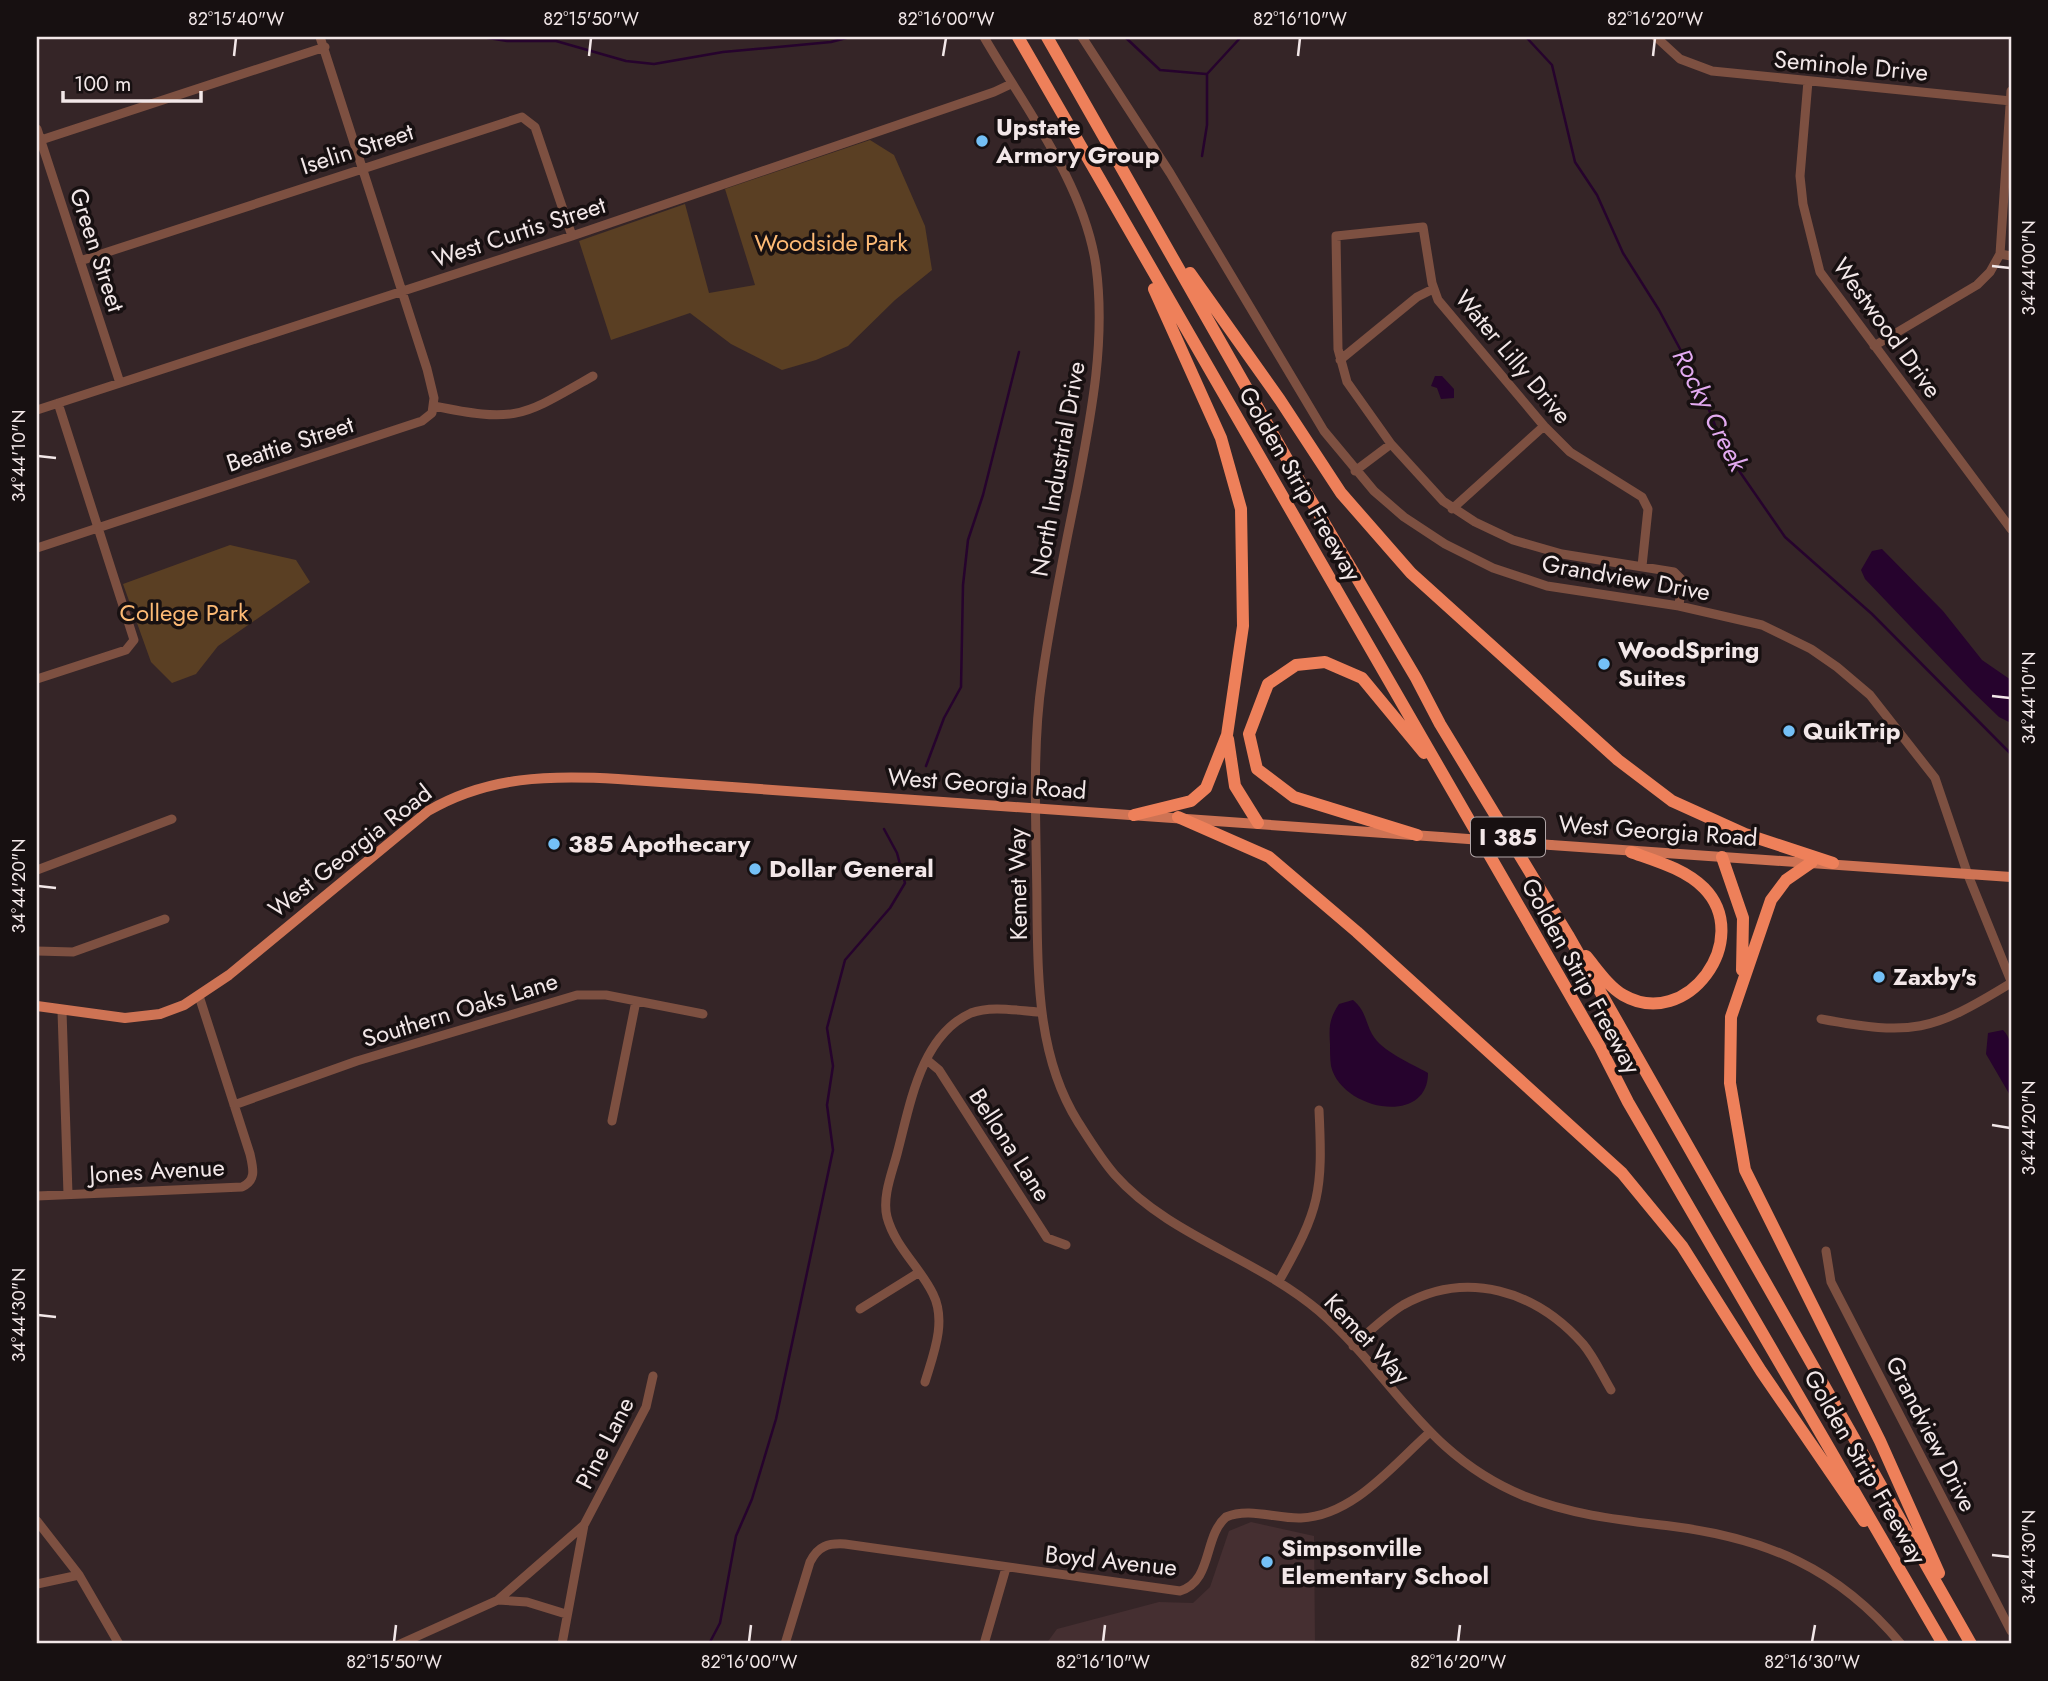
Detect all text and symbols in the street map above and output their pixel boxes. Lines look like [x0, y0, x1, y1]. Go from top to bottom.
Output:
text: 82°15'40"W [188, 6, 284, 32]
text: 82°15'50"W [543, 6, 639, 32]
text: 82°16'00"W [898, 6, 994, 32]
text: 82°16'10"W [1253, 6, 1347, 32]
text: 82°16'20"W [1607, 6, 1703, 32]
street label: Seminole Drive [1773, 41, 1930, 90]
scale bar [63, 60, 201, 104]
text: 100 m [74, 69, 131, 99]
place label: Upstate Armory Group [995, 109, 1160, 172]
street label: Iselin Street [296, 114, 418, 183]
marker: Upstate Armory Group [974, 133, 990, 149]
street label: Green Street [61, 183, 134, 316]
street label: West Curtis Street [428, 187, 610, 276]
text: 34°44'00"N [2016, 220, 2042, 316]
park label: Woodside Park [754, 225, 908, 260]
street label: Westwood Drive [1824, 250, 1950, 405]
street label: Water Lilly Drive [1447, 282, 1580, 431]
water label: Rocky Creek [1663, 342, 1758, 480]
street label: North Industrial Drive [1021, 359, 1094, 579]
street label: Golden Strip Freeway [1230, 380, 1371, 588]
street label: Beattie Street [222, 406, 358, 481]
text: 34°44'10"N [6, 410, 32, 502]
street label: Grandview Drive [1539, 545, 1713, 610]
park label: College Park [120, 595, 249, 630]
place label: WoodSpring Suites [1618, 632, 1760, 695]
text: 34°44'10"N [2016, 652, 2042, 744]
marker: WoodSpring Suites [1596, 656, 1612, 672]
place label: QuikTrip [1803, 713, 1901, 748]
marker: QuikTrip [1781, 723, 1797, 739]
street label: West Georgia Road [886, 759, 1088, 808]
street label: West Georgia Road [260, 775, 439, 926]
street label: West Georgia Road [1557, 806, 1759, 855]
road number: I 385 [1471, 818, 1545, 856]
place label: 385 Apothecary [568, 826, 751, 861]
street label: Kemet Way [999, 827, 1036, 941]
marker: 385 Apothecary [546, 836, 562, 852]
text: 34°44'20"N [6, 839, 32, 933]
place label: Dollar General [769, 851, 934, 886]
marker: Dollar General [747, 861, 763, 877]
street label: Golden Strip Freeway [1513, 871, 1650, 1081]
place label: Zaxby's [1893, 959, 1977, 994]
street label: Southern Oaks Lane [358, 963, 562, 1056]
marker: Zaxby's [1871, 969, 1887, 985]
street label: Bellona Lane [961, 1081, 1060, 1208]
text: 34°44'20"N [2016, 1081, 2042, 1175]
street label: Jones Avenue [85, 1149, 226, 1192]
text: 34°44'30"N [6, 1268, 32, 1362]
street label: Kemet Way [1316, 1286, 1419, 1392]
street label: Grandview Drive [1877, 1350, 1986, 1518]
street label: Golden Strip Freeway [1795, 1363, 1936, 1571]
street label: Pine Lane [567, 1391, 643, 1495]
text: 34°44'30"N [2016, 1510, 2042, 1604]
place label: Simpsonville Elementary School [1281, 1530, 1489, 1593]
street label: Boyd Avenue [1043, 1536, 1179, 1585]
marker: Simpsonville Elementary School [1259, 1554, 1275, 1570]
text: 82°15'50"W [346, 1649, 442, 1675]
text: 82°16'00"W [701, 1649, 797, 1675]
text: 82°16'10"W [1056, 1649, 1150, 1675]
text: 82°16'20"W [1410, 1649, 1506, 1675]
text: 82°16'30"W [1764, 1649, 1860, 1675]

